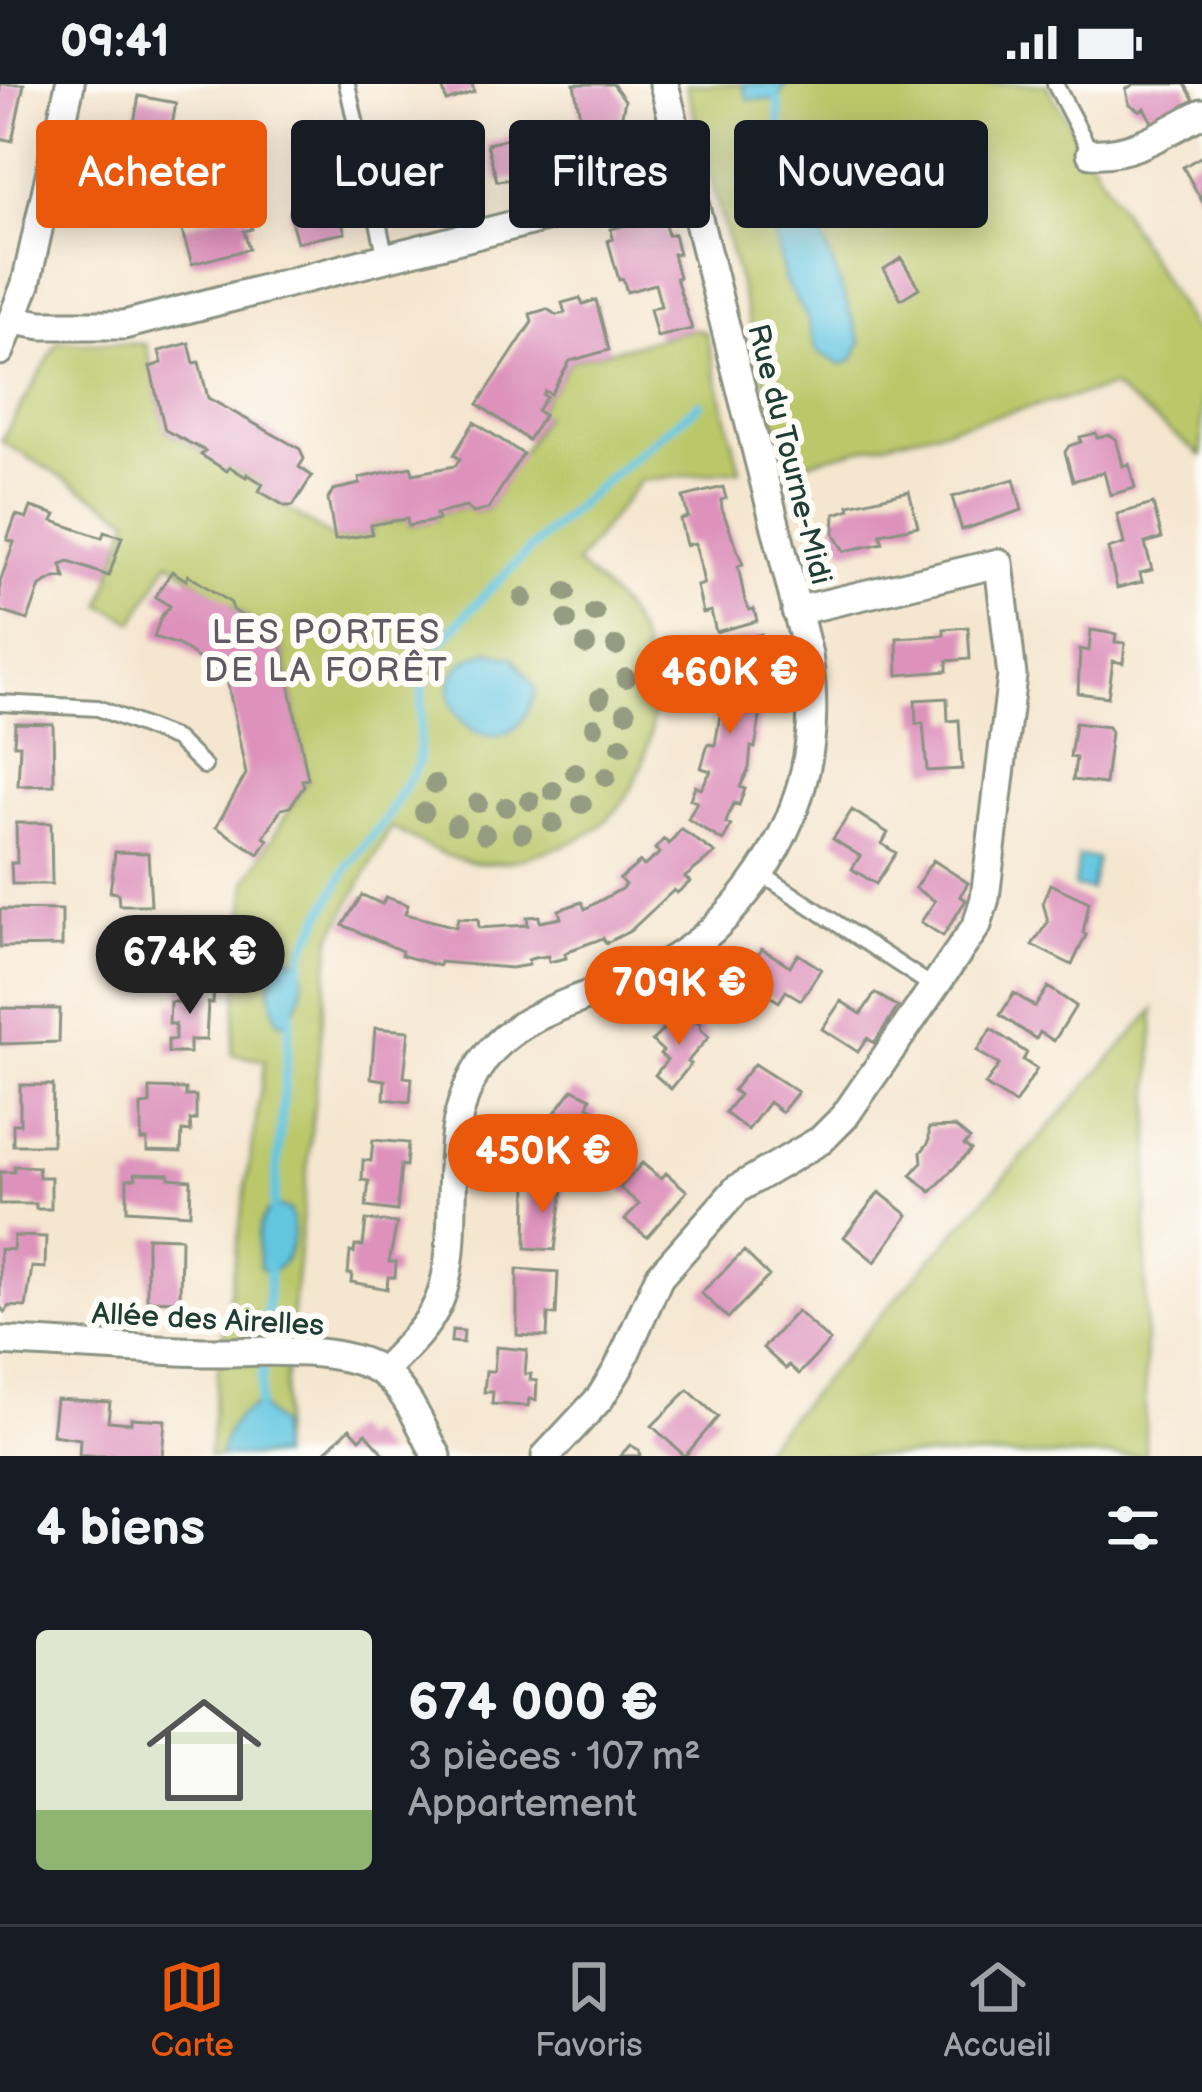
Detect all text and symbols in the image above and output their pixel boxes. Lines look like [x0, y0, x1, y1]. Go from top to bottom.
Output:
text: 09:41 [60, 15, 170, 70]
chip: Acheter [36, 120, 267, 228]
chip: Louer [291, 120, 485, 228]
chip: Filtres [509, 120, 710, 228]
chip: Nouveau [734, 120, 988, 228]
street label: Rue du Tourne-Midi [739, 320, 839, 588]
district label: LES PORTES DE LA FORÊT [204, 613, 450, 691]
pin: 460K € [632, 635, 828, 737]
text: 460K € [661, 650, 799, 697]
pin: 674K € [92, 915, 288, 1017]
text: 674K € [123, 930, 257, 977]
pin: 709K € [581, 946, 777, 1048]
text: 709K € [611, 961, 747, 1008]
pin: 450K € [445, 1114, 641, 1216]
text: 450K € [475, 1129, 611, 1176]
street label: Allée des Airelles [91, 1296, 325, 1344]
icon: filters [1100, 1495, 1166, 1561]
text: 4 biens [36, 1498, 205, 1559]
text: 674 000 € [408, 1673, 658, 1734]
icon: home [132, 1678, 276, 1822]
text: 3 pièces · 107 m² [408, 1734, 701, 1781]
text: Appartement [408, 1781, 637, 1828]
tab: Carte [151, 1954, 234, 2066]
tab: Favoris [535, 1954, 643, 2066]
tab: Accueil [944, 1954, 1051, 2066]

